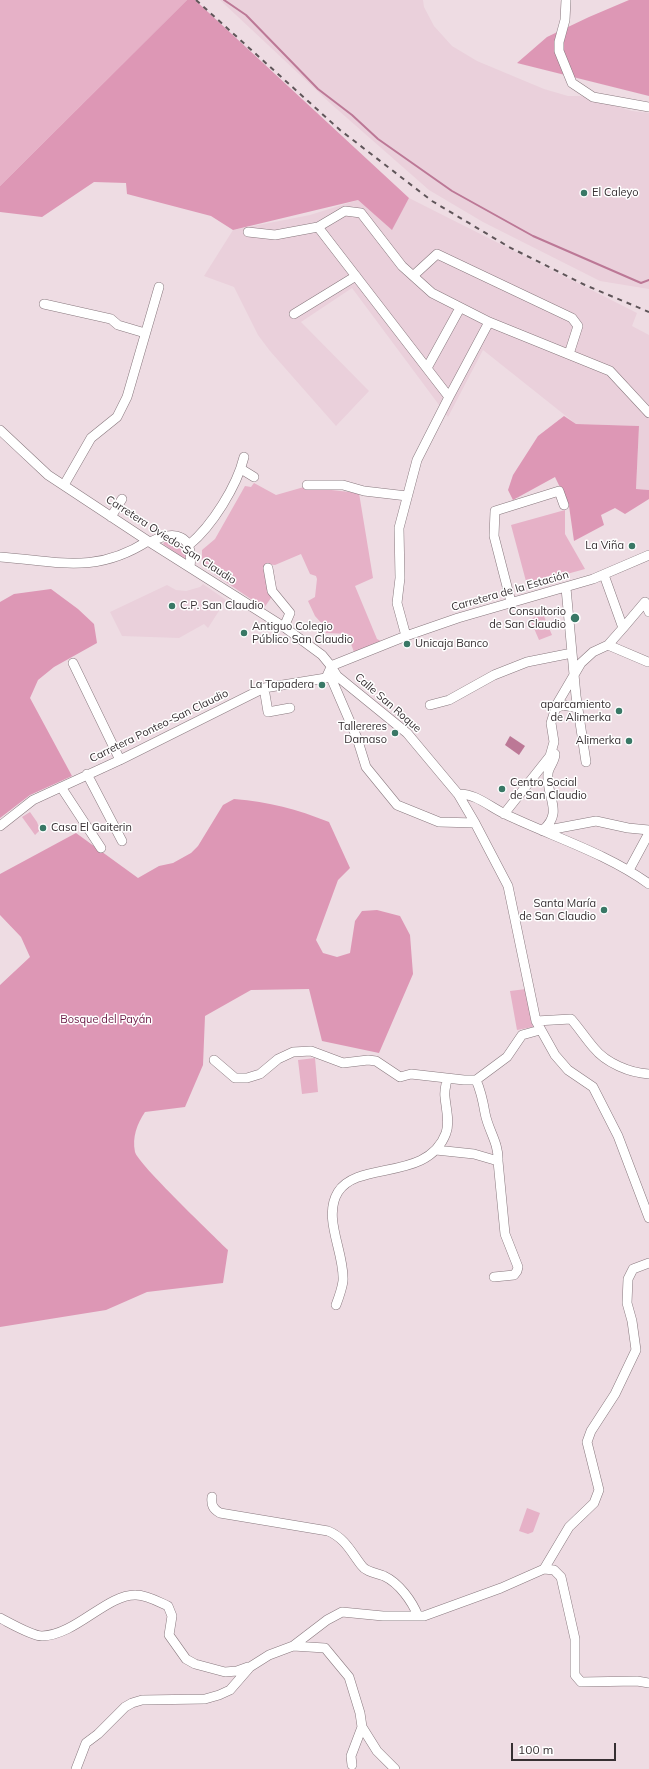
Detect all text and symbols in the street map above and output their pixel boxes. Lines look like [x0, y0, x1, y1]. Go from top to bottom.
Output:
place label: El Caleyo [592, 186, 638, 200]
marker: El Caleyo [579, 188, 589, 198]
street label: Carretera Oviedo-San Claudio [103, 493, 239, 587]
place label: La Viña [585, 539, 624, 553]
marker: La Viña [627, 541, 637, 551]
street label: Carretera de la Estación [450, 568, 570, 614]
place label: C.P. San Claudio [180, 599, 263, 613]
marker: C.P. San Claudio [167, 601, 177, 611]
place label: Consultorio de San Claudio [489, 605, 566, 631]
marker: Consultorio de San Claudio [569, 612, 581, 624]
place label: Antiguo Colegio Público San Claudio [252, 620, 353, 646]
marker: Antiguo Colegio Público San Claudio [239, 628, 249, 638]
place label: Unicaja Banco [415, 637, 488, 651]
marker: Unicaja Banco [402, 639, 412, 649]
street label: Calle San Roque [352, 671, 424, 735]
place label: La Tapadera [250, 678, 314, 692]
marker: La Tapadera [317, 680, 327, 690]
street label: Carretera Ponteo-San Claudio [87, 687, 231, 765]
place label: aparcamiento de Alimerka [540, 698, 611, 724]
marker: aparcamiento de Alimerka [614, 706, 624, 716]
place label: Tallereres Damaso [338, 720, 387, 746]
marker: Tallereres Damaso [390, 728, 400, 738]
place label: Alimerka [576, 734, 621, 748]
marker: Alimerka [624, 736, 634, 746]
place label: Centro Social de San Claudio [510, 776, 587, 802]
marker: Centro Social de San Claudio [497, 784, 507, 794]
place label: Casa El Gaiterin [51, 821, 132, 835]
marker: Casa El Gaiterin [38, 823, 48, 833]
place label: Santa María de San Claudio [519, 897, 596, 923]
marker: Santa María de San Claudio [599, 905, 609, 915]
park label: Bosque del Payán [60, 1013, 152, 1027]
scale bar [513, 1735, 618, 1761]
text: 100 m [518, 1742, 553, 1757]

